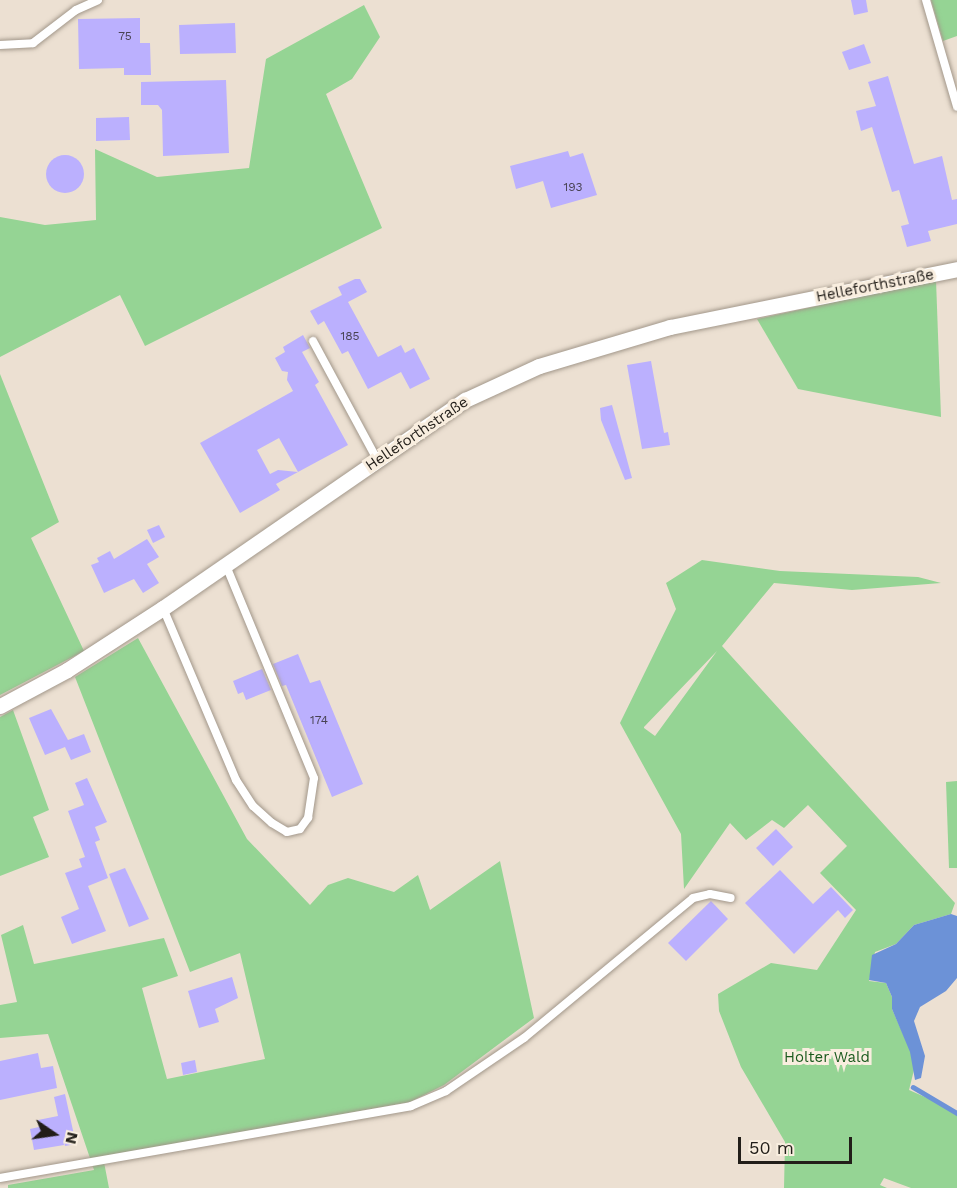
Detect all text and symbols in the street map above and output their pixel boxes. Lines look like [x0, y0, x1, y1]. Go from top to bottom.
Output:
house number: 75 [118, 30, 132, 44]
house number: 193 [564, 181, 582, 195]
street label: Helleforthstraße [815, 266, 935, 306]
house number: 185 [340, 330, 360, 344]
street label: Helleforthstraße [362, 393, 472, 475]
house number: 174 [310, 714, 328, 728]
park label: Holter Wald [784, 1049, 870, 1067]
north arrow [24, 1104, 84, 1164]
scale bar [741, 1125, 855, 1163]
text: N [61, 1130, 83, 1146]
text: 50 m [749, 1137, 794, 1158]

